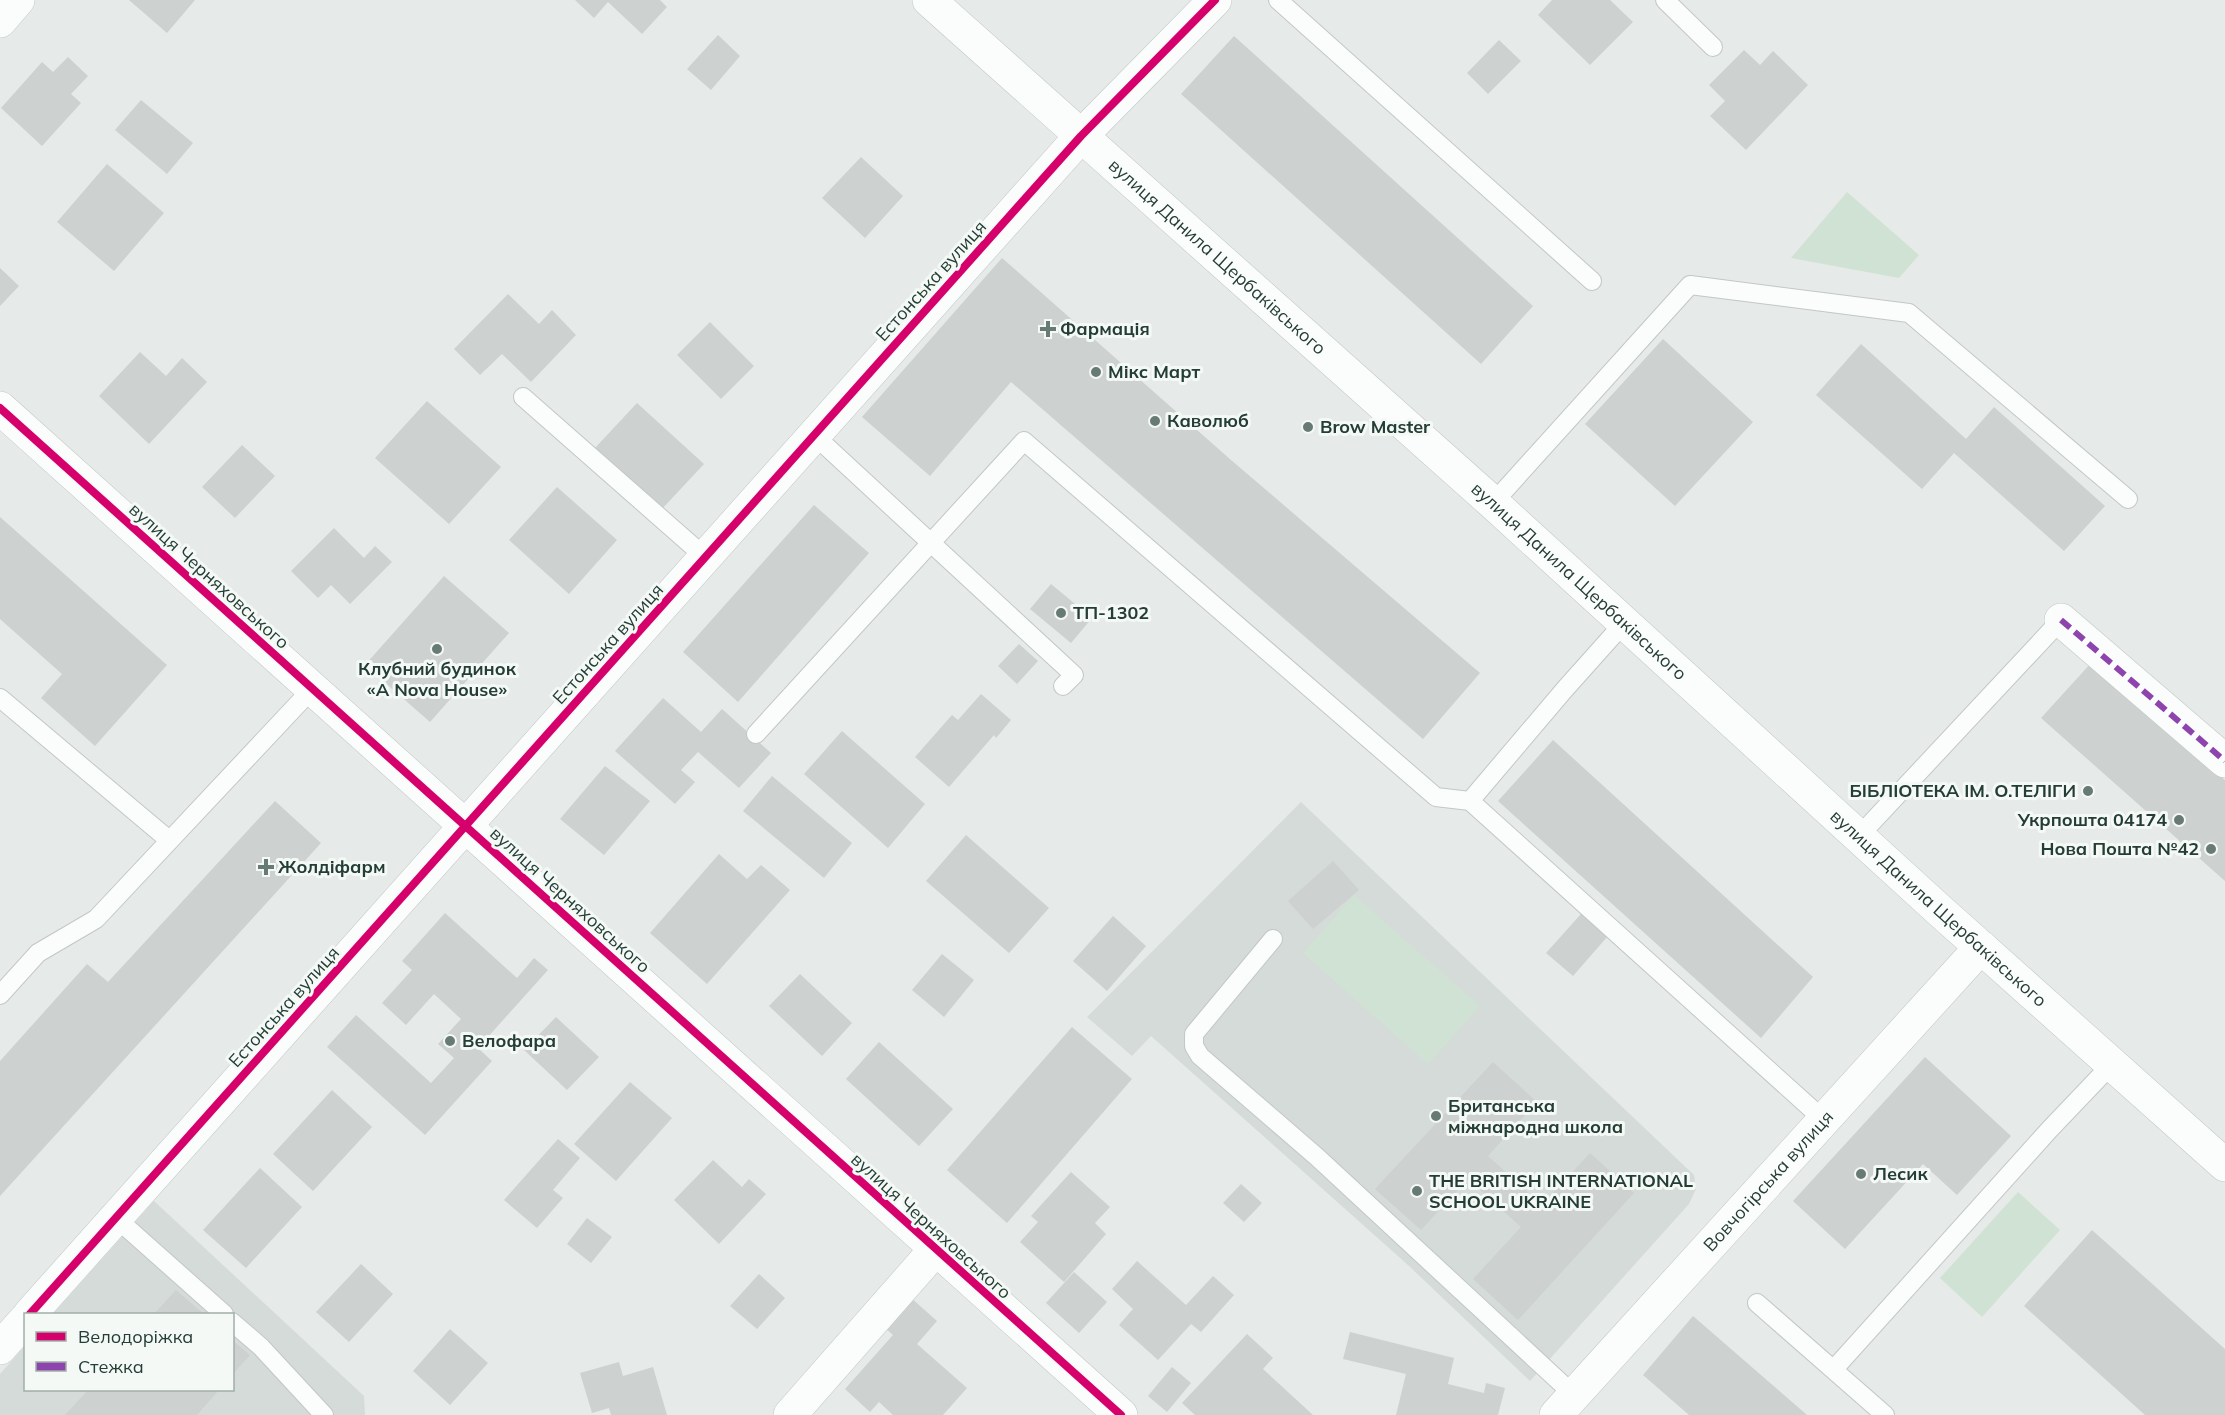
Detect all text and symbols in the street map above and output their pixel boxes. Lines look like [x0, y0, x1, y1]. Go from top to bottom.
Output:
street label: вулиця Данила Щербаківського [1104, 154, 1331, 360]
street label: Естонська вулиця [870, 215, 991, 346]
place label: Фармація [1060, 317, 1150, 340]
marker: Фармація [1041, 322, 1055, 336]
place label: Мікс Март [1108, 360, 1201, 383]
marker: Мікс Март [1089, 365, 1103, 379]
place label: Каволюб [1167, 409, 1249, 432]
marker: Каволюб [1148, 414, 1162, 428]
place label: Brow Master [1320, 415, 1431, 438]
marker: Brow Master [1301, 420, 1315, 434]
street label: вулиця Данила Щербаківського [1467, 477, 1692, 685]
street label: вулиця Черняховського [124, 498, 294, 654]
street label: Естонська вулиця [547, 578, 668, 709]
place label: ТП-1302 [1073, 601, 1149, 624]
marker: ТП-1302 [1054, 606, 1068, 620]
marker: Клубний будинок «A Nova House» [430, 642, 444, 656]
place label: Клубний будинок «A Nova House» [358, 657, 517, 701]
place label: БІБЛІОТЕКА ІМ. О.ТЕЛІГИ [1849, 779, 2076, 802]
marker: БІБЛІОТЕКА ІМ. О.ТЕЛІГИ [2081, 784, 2095, 798]
street label: вулиця Данила Щербаківського [1826, 804, 2052, 1012]
place label: Укрпошта 04174 [2017, 808, 2167, 831]
marker: Укрпошта 04174 [2172, 813, 2186, 827]
street label: вулиця Черняховського [485, 822, 655, 978]
place label: Нова Пошта №42 [2041, 837, 2199, 860]
marker: Нова Пошта №42 [2204, 842, 2218, 856]
place label: Жолдіфарм [278, 855, 385, 878]
marker: Жолдіфарм [259, 860, 273, 874]
street label: Естонська вулиця [223, 941, 344, 1072]
place label: Велофара [462, 1029, 556, 1052]
marker: Велофара [443, 1034, 457, 1048]
place label: Британська міжнародна школа [1448, 1094, 1623, 1138]
street label: Вовчогірська вулиця [1698, 1105, 1838, 1256]
marker: Британська міжнародна школа [1429, 1109, 1443, 1123]
street label: вулиця Черняховського [846, 1148, 1016, 1304]
place label: Лесик [1873, 1162, 1928, 1185]
marker: Лесик [1854, 1167, 1868, 1181]
place label: THE BRITISH INTERNATIONAL SCHOOL UKRAINE [1429, 1169, 1693, 1213]
marker: THE BRITISH INTERNATIONAL SCHOOL UKRAINE [1410, 1184, 1424, 1198]
legend [24, 1313, 234, 1391]
text: Велодоріжка [78, 1325, 193, 1348]
text: Стежка [78, 1355, 144, 1378]

